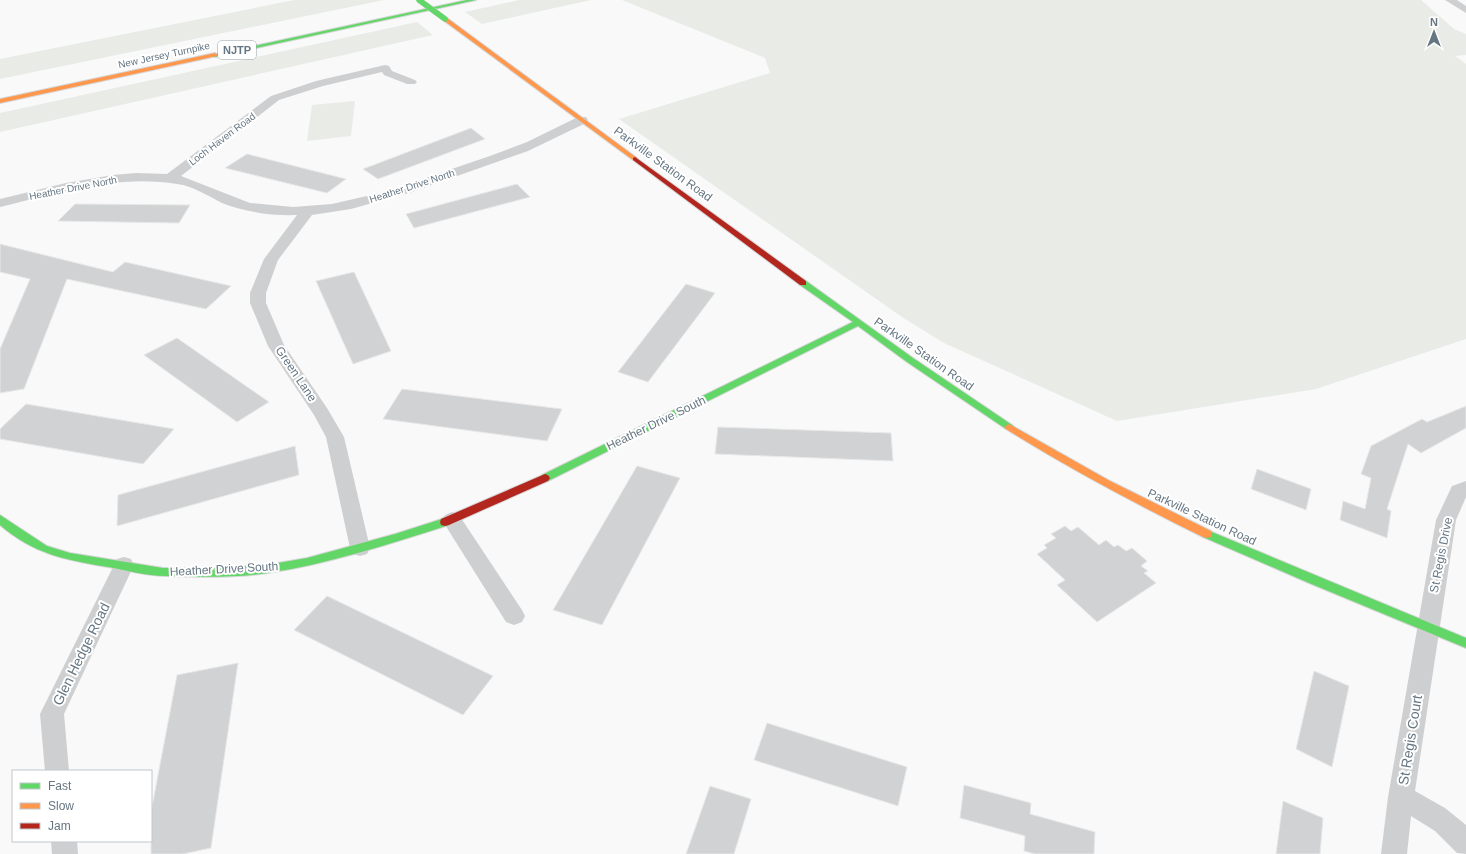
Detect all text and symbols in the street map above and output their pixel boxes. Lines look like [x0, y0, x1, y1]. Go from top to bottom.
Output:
north arrow [1414, 12, 1454, 52]
text: N [1430, 16, 1438, 28]
street label: New Jersey Turnpike [117, 40, 211, 70]
road number: NJTP [218, 41, 256, 59]
street label: Loch Haven Road [187, 111, 257, 167]
street label: Parkville Station Road [611, 124, 715, 204]
street label: Heather Drive North [368, 167, 456, 205]
street label: Heather Drive North [28, 174, 118, 202]
street label: Parkville Station Road [872, 314, 976, 394]
street label: Green Lane [272, 344, 320, 404]
street label: Heather Drive South [604, 393, 708, 453]
street label: Parkville Station Road [1146, 486, 1258, 548]
street label: St Regis Drive [1427, 516, 1455, 594]
street label: Heather Drive South [169, 559, 279, 579]
street label: Glen Hedge Road [49, 600, 113, 708]
street label: St Regis Court [1395, 694, 1425, 786]
legend [12, 770, 152, 842]
text: Fast [48, 779, 72, 793]
text: Slow [48, 799, 74, 813]
text: Jam [48, 819, 71, 833]

